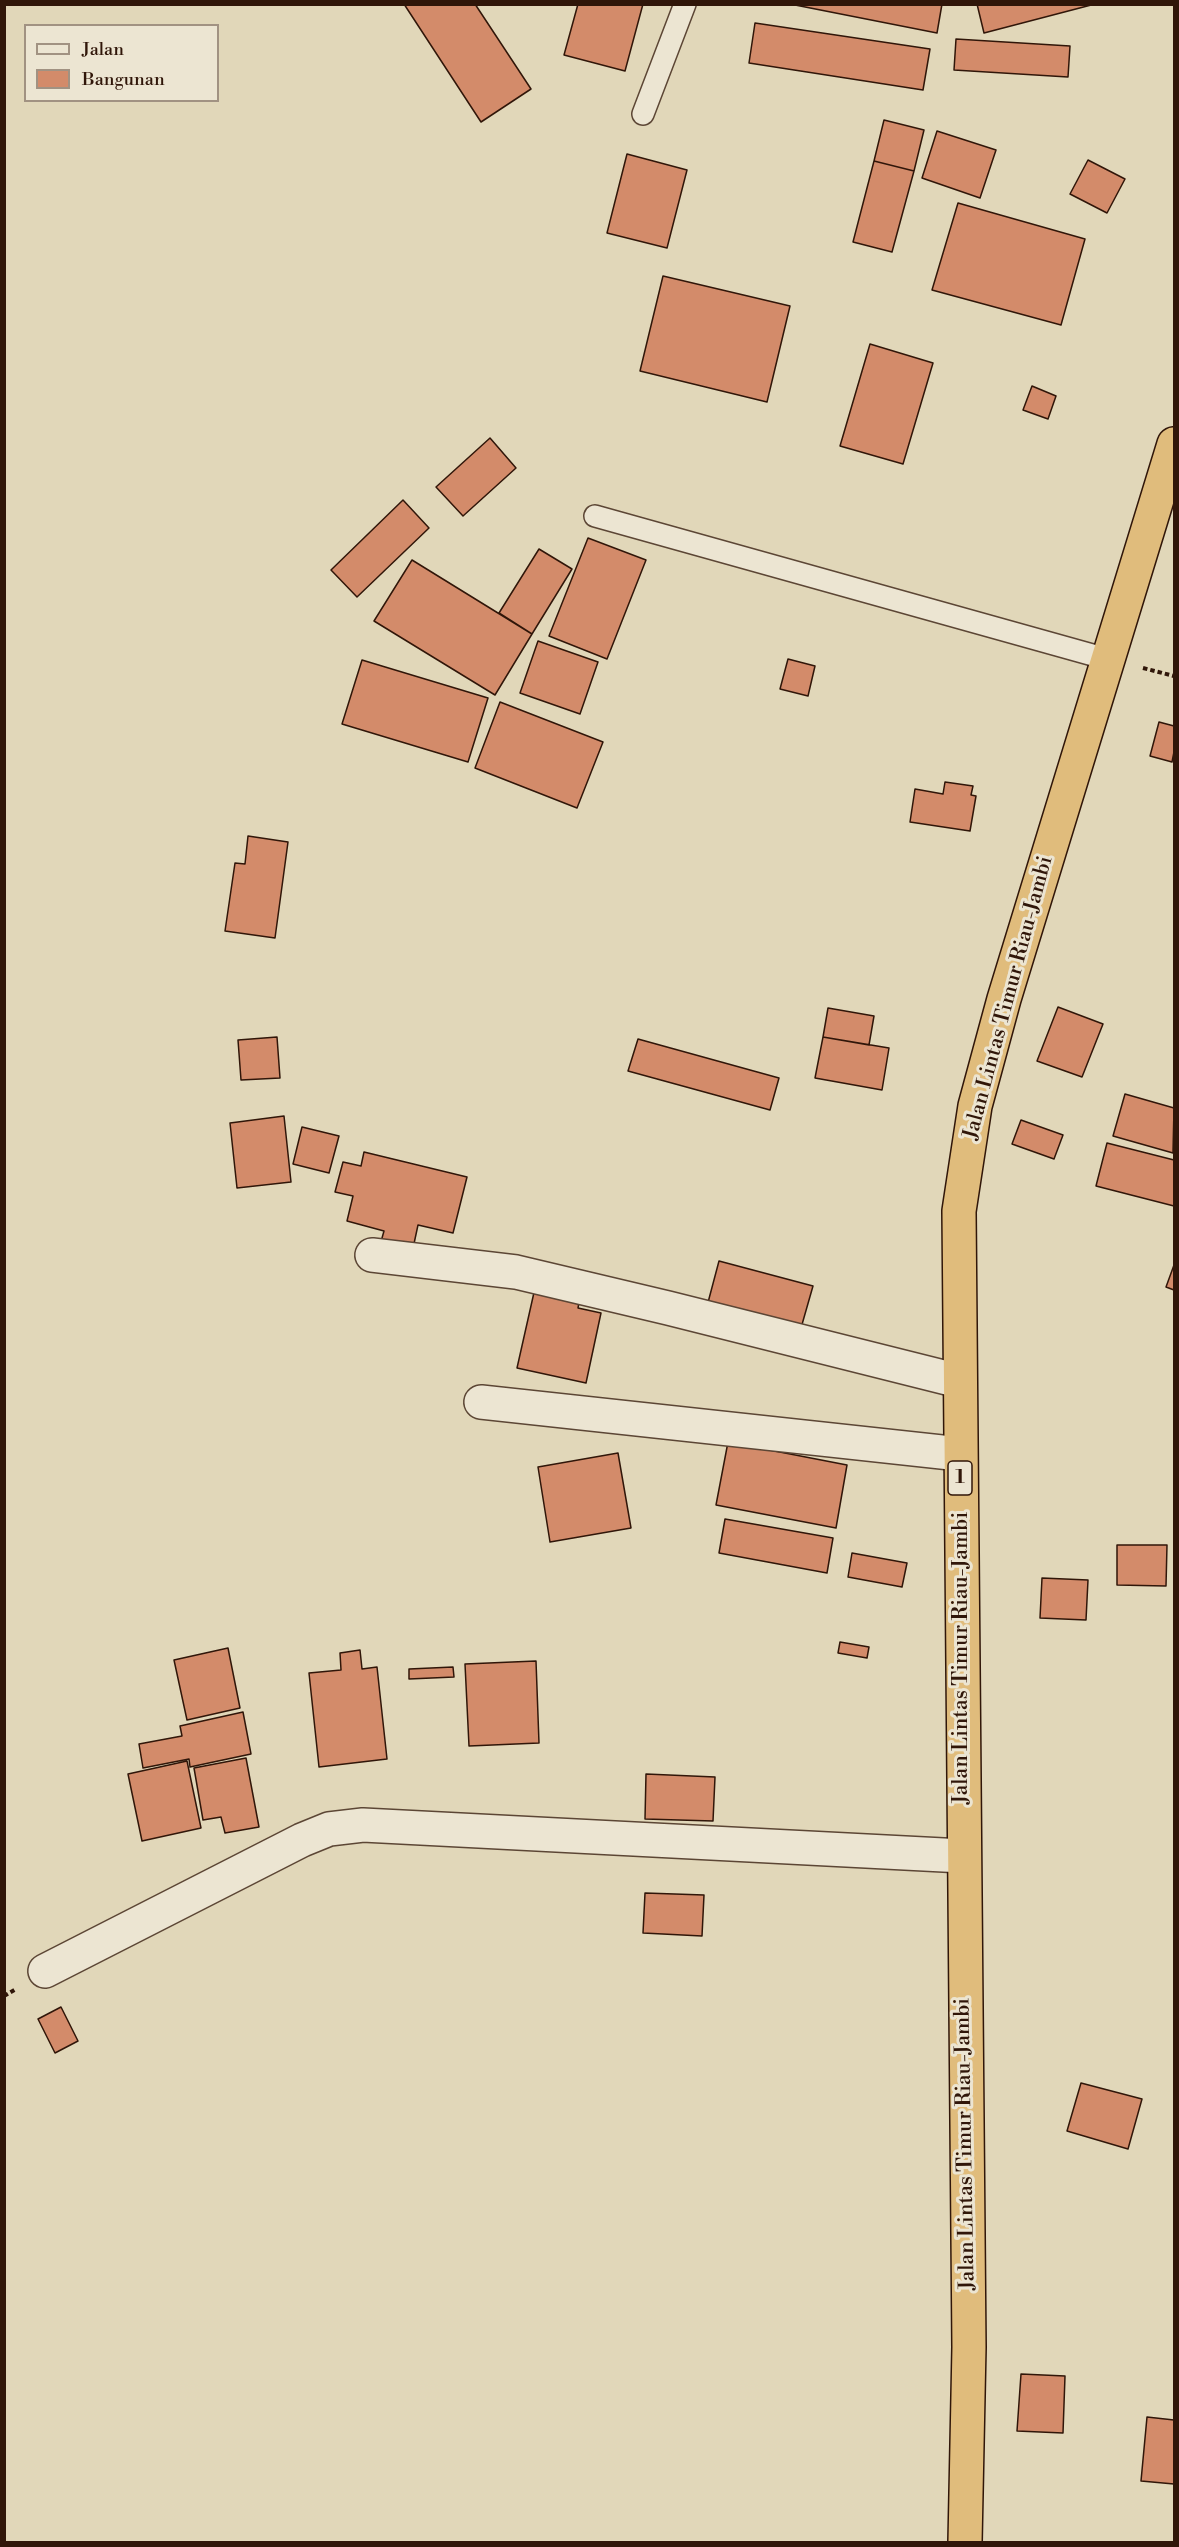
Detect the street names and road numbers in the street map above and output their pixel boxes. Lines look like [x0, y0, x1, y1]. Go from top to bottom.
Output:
street label: Jalan Lintas Timur Riau-Jambi [959, 853, 1059, 1143]
road number: 1 [948, 1461, 972, 1495]
street label: Jalan Lintas Timur Riau-Jambi [949, 1512, 975, 1804]
street label: Jalan Lintas Timur Riau-Jambi [951, 1998, 981, 2290]

